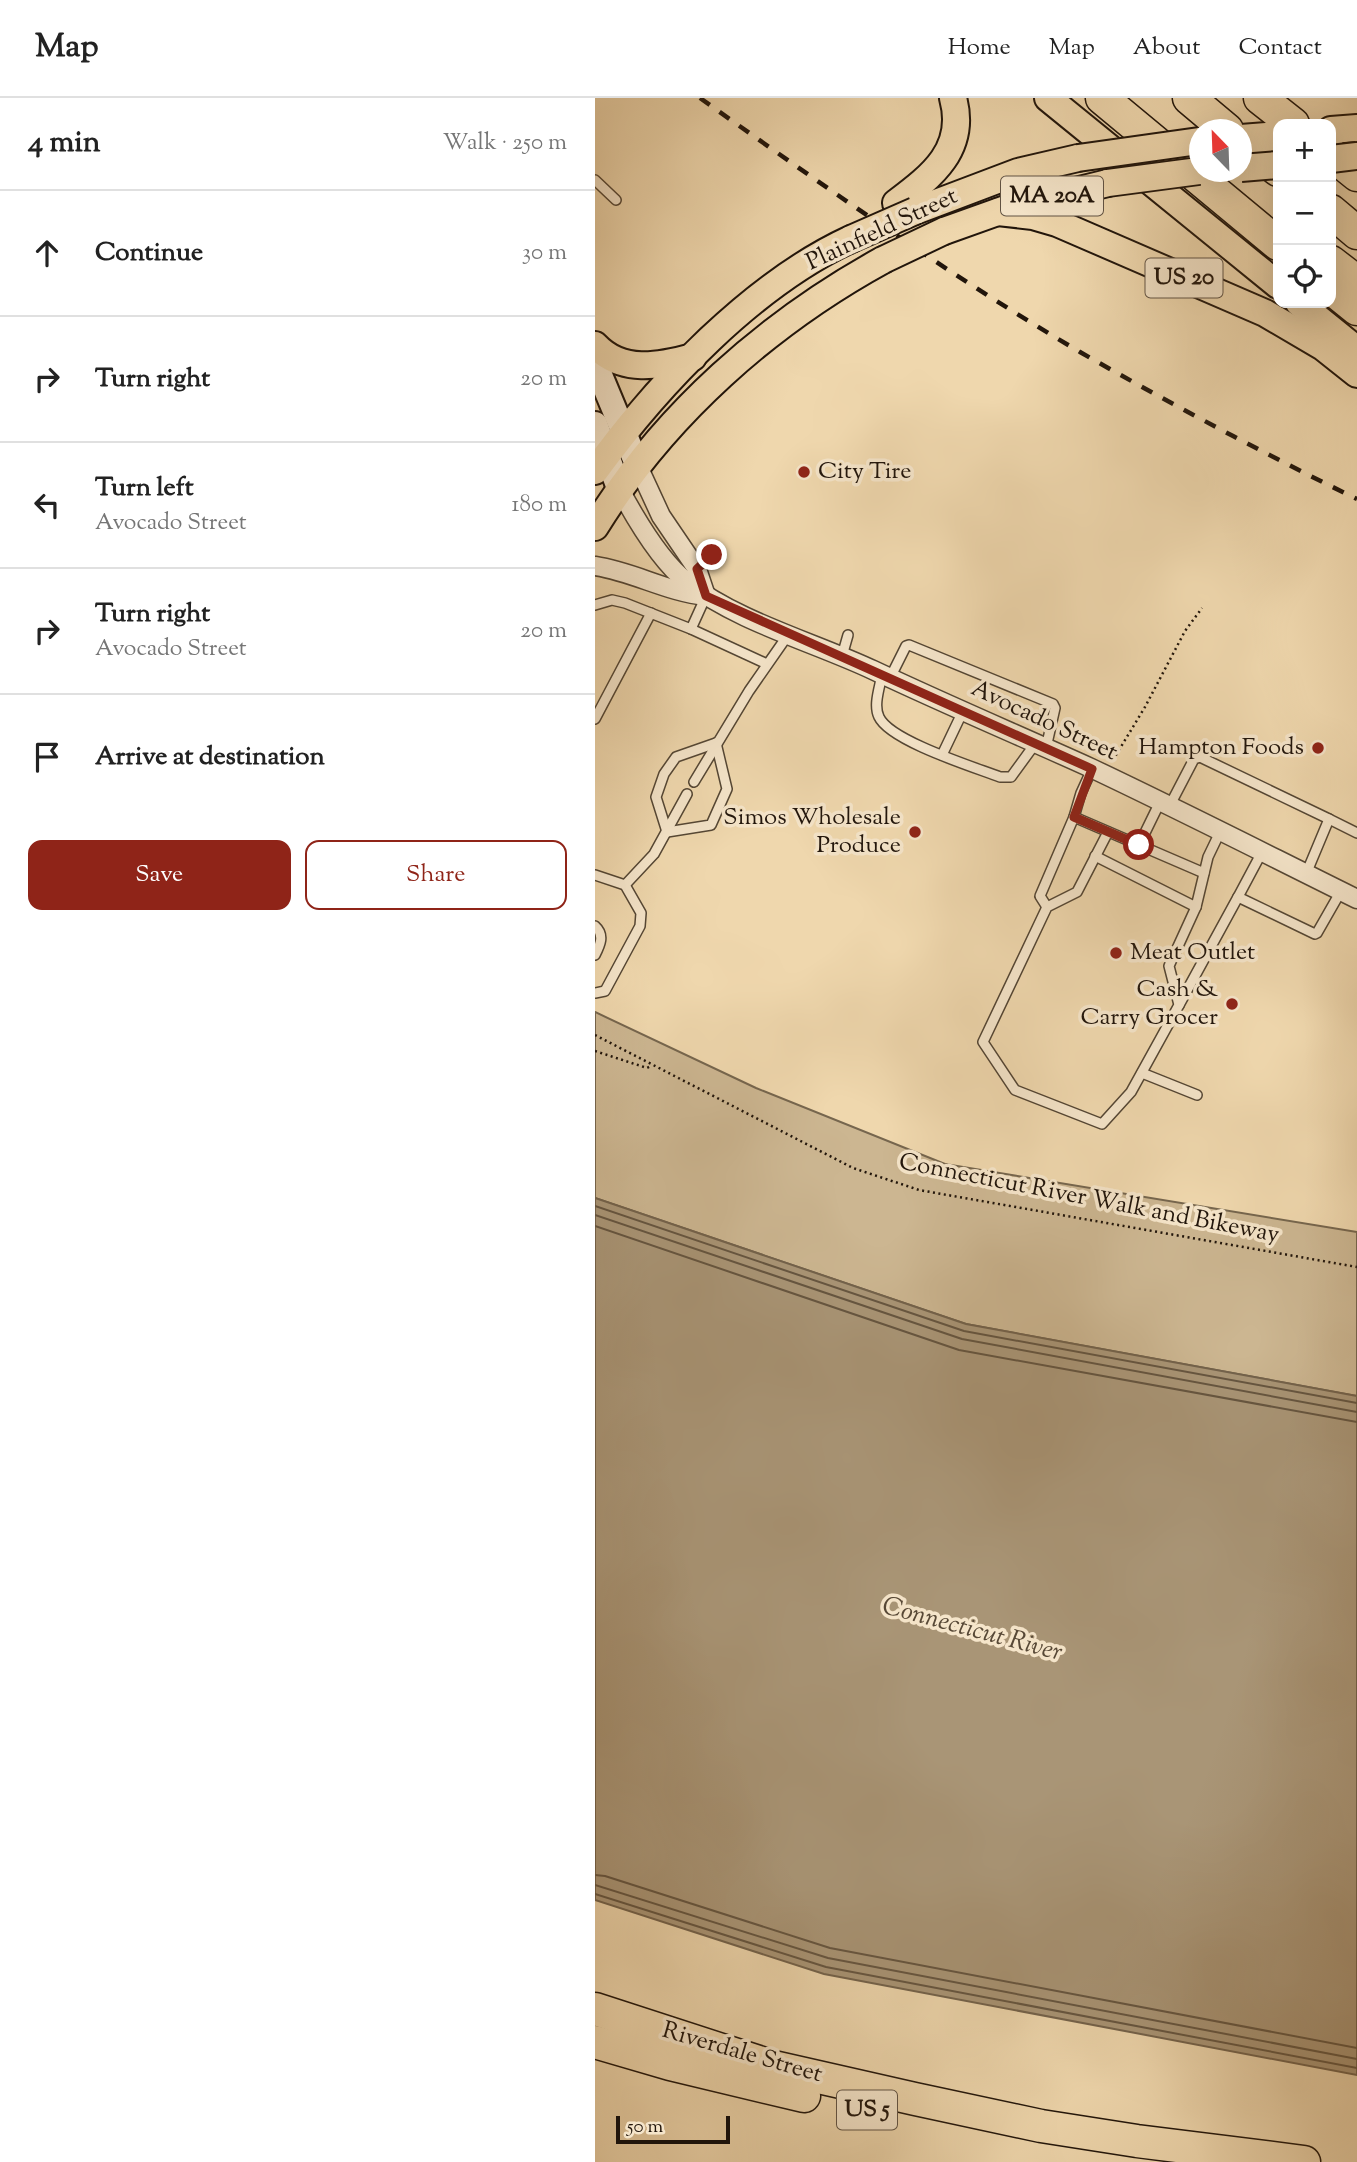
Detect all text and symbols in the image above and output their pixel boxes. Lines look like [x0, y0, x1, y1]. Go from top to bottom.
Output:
text: Map [35, 24, 99, 72]
text: Home [948, 31, 1011, 65]
text: Map [1049, 31, 1095, 65]
text: About [1133, 31, 1200, 65]
text: Contact [1238, 31, 1322, 65]
north arrow [1189, 119, 1252, 182]
map controls [1273, 119, 1336, 308]
button: + [1273, 119, 1336, 182]
text: 4 min [28, 122, 101, 165]
text: Walk · 250 m [443, 127, 567, 160]
road number: MA 20A [1001, 176, 1103, 216]
street label: Plainfield Street [801, 180, 963, 280]
button: − [1273, 182, 1336, 245]
icon: ahead [28, 234, 66, 272]
text: Continue [95, 235, 203, 272]
text: 30 m [522, 237, 567, 270]
button: locate [1273, 245, 1336, 308]
road number: US 20 [1145, 258, 1223, 298]
icon: right [28, 360, 66, 398]
text: Turn right [95, 361, 210, 398]
text: 20 m [520, 363, 567, 396]
place label: City Tire [818, 455, 912, 489]
marker: City Tire [796, 464, 812, 480]
text: Turn left [95, 470, 194, 507]
icon: left [28, 486, 66, 524]
text: 180 m [512, 489, 567, 522]
text: Avocado Street [95, 507, 247, 540]
route end [696, 539, 727, 570]
text: Turn right [95, 596, 210, 633]
icon: right [28, 612, 66, 650]
text: 20 m [520, 615, 567, 648]
text: Avocado Street [95, 633, 247, 666]
street label: Avocado Street [965, 672, 1123, 770]
place label: Hampton Foods [1138, 731, 1304, 765]
icon: arrive [28, 738, 66, 776]
text: Arrive at destination [95, 739, 325, 776]
marker: Hampton Foods [1310, 740, 1326, 756]
place label: Simos Wholesale Produce [723, 801, 901, 863]
marker: Simos Wholesale Produce [907, 824, 923, 840]
route start [1123, 829, 1154, 860]
button: Save [28, 840, 291, 910]
button: Share [305, 840, 567, 910]
place label: Meat Outlet [1130, 936, 1255, 970]
marker: Meat Outlet [1108, 945, 1124, 961]
place label: Cash & Carry Grocer [1080, 973, 1218, 1035]
marker: Cash & Carry Grocer [1224, 996, 1240, 1012]
street label: Connecticut River Walk and Bikeway [896, 1145, 1282, 1253]
water label: Connecticut River [878, 1588, 1066, 1672]
street label: Riverdale Street [658, 2014, 826, 2092]
road number: US 5 [837, 2091, 897, 2130]
scale bar [616, 2113, 730, 2145]
text: 50 m [627, 2114, 663, 2141]

